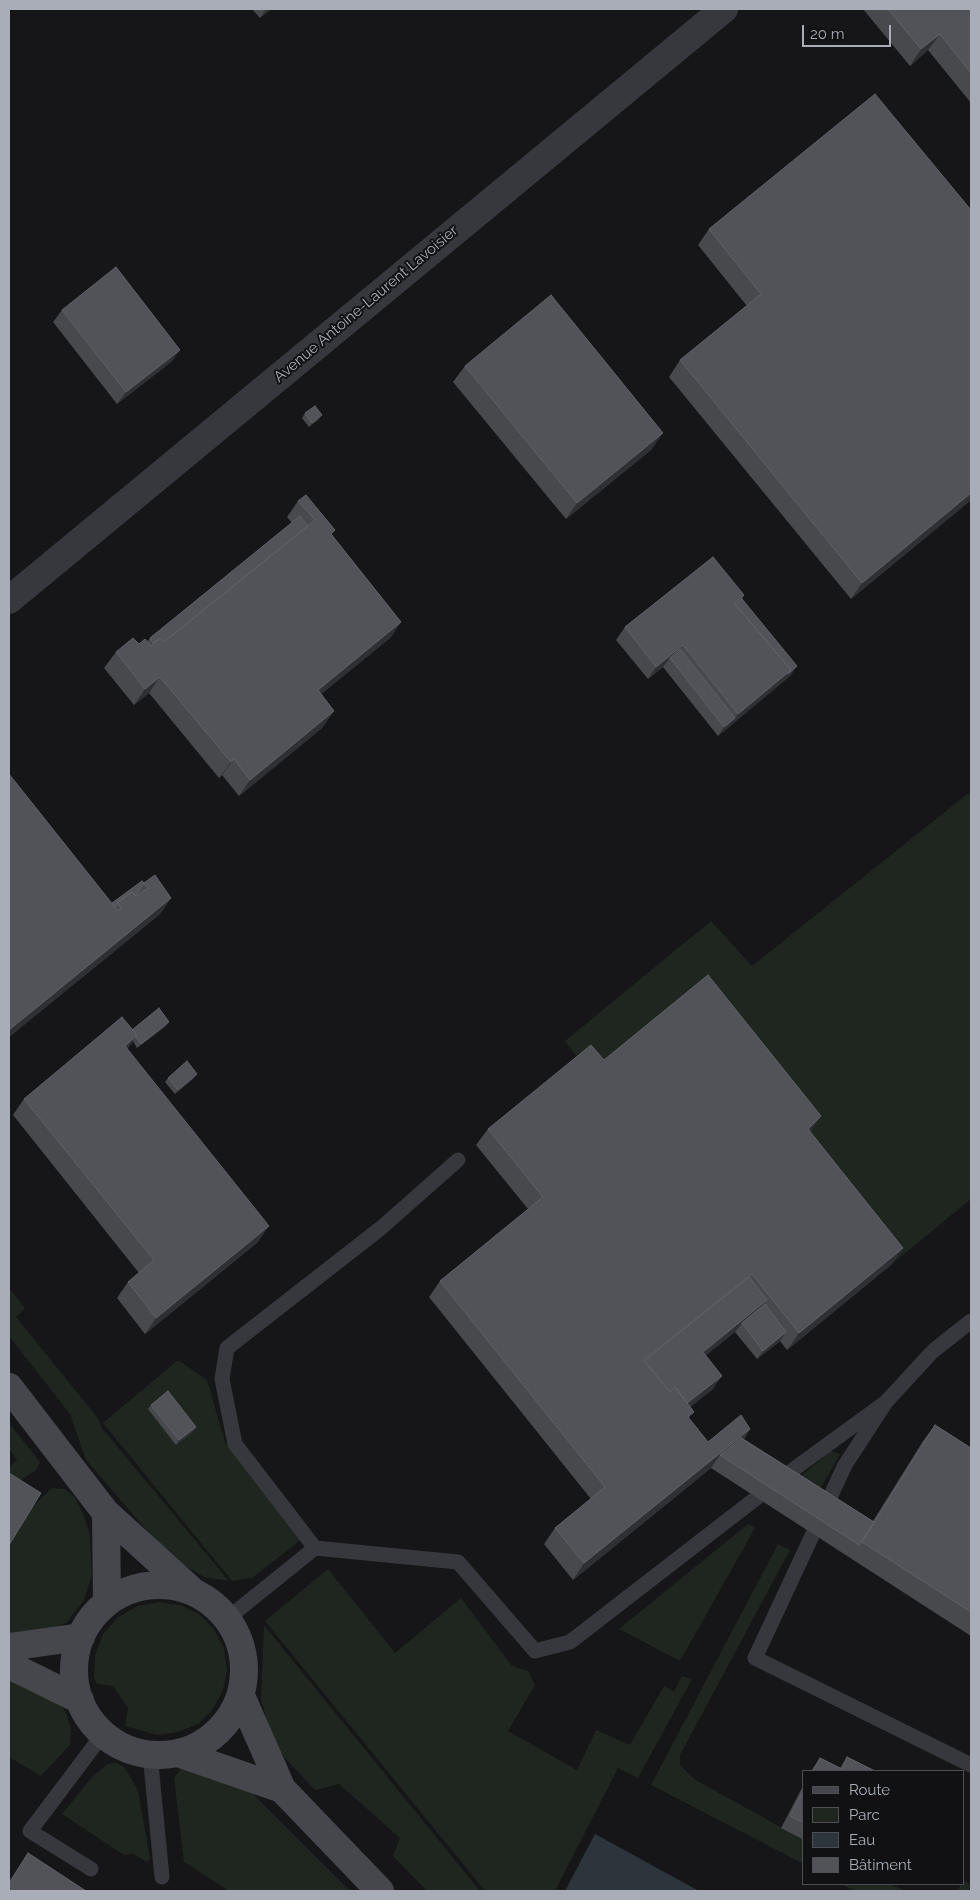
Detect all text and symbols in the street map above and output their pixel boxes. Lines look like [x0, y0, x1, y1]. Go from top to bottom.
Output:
scale bar [805, 15, 894, 47]
text: 20 m [810, 25, 845, 43]
street label: Avenue Antoine-Laurent Lavoisier [270, 222, 462, 386]
legend [802, 1770, 965, 1885]
text: Route [849, 1781, 890, 1799]
text: Parc [849, 1806, 880, 1824]
text: Eau [849, 1831, 875, 1849]
text: Bâtiment [849, 1856, 912, 1874]

